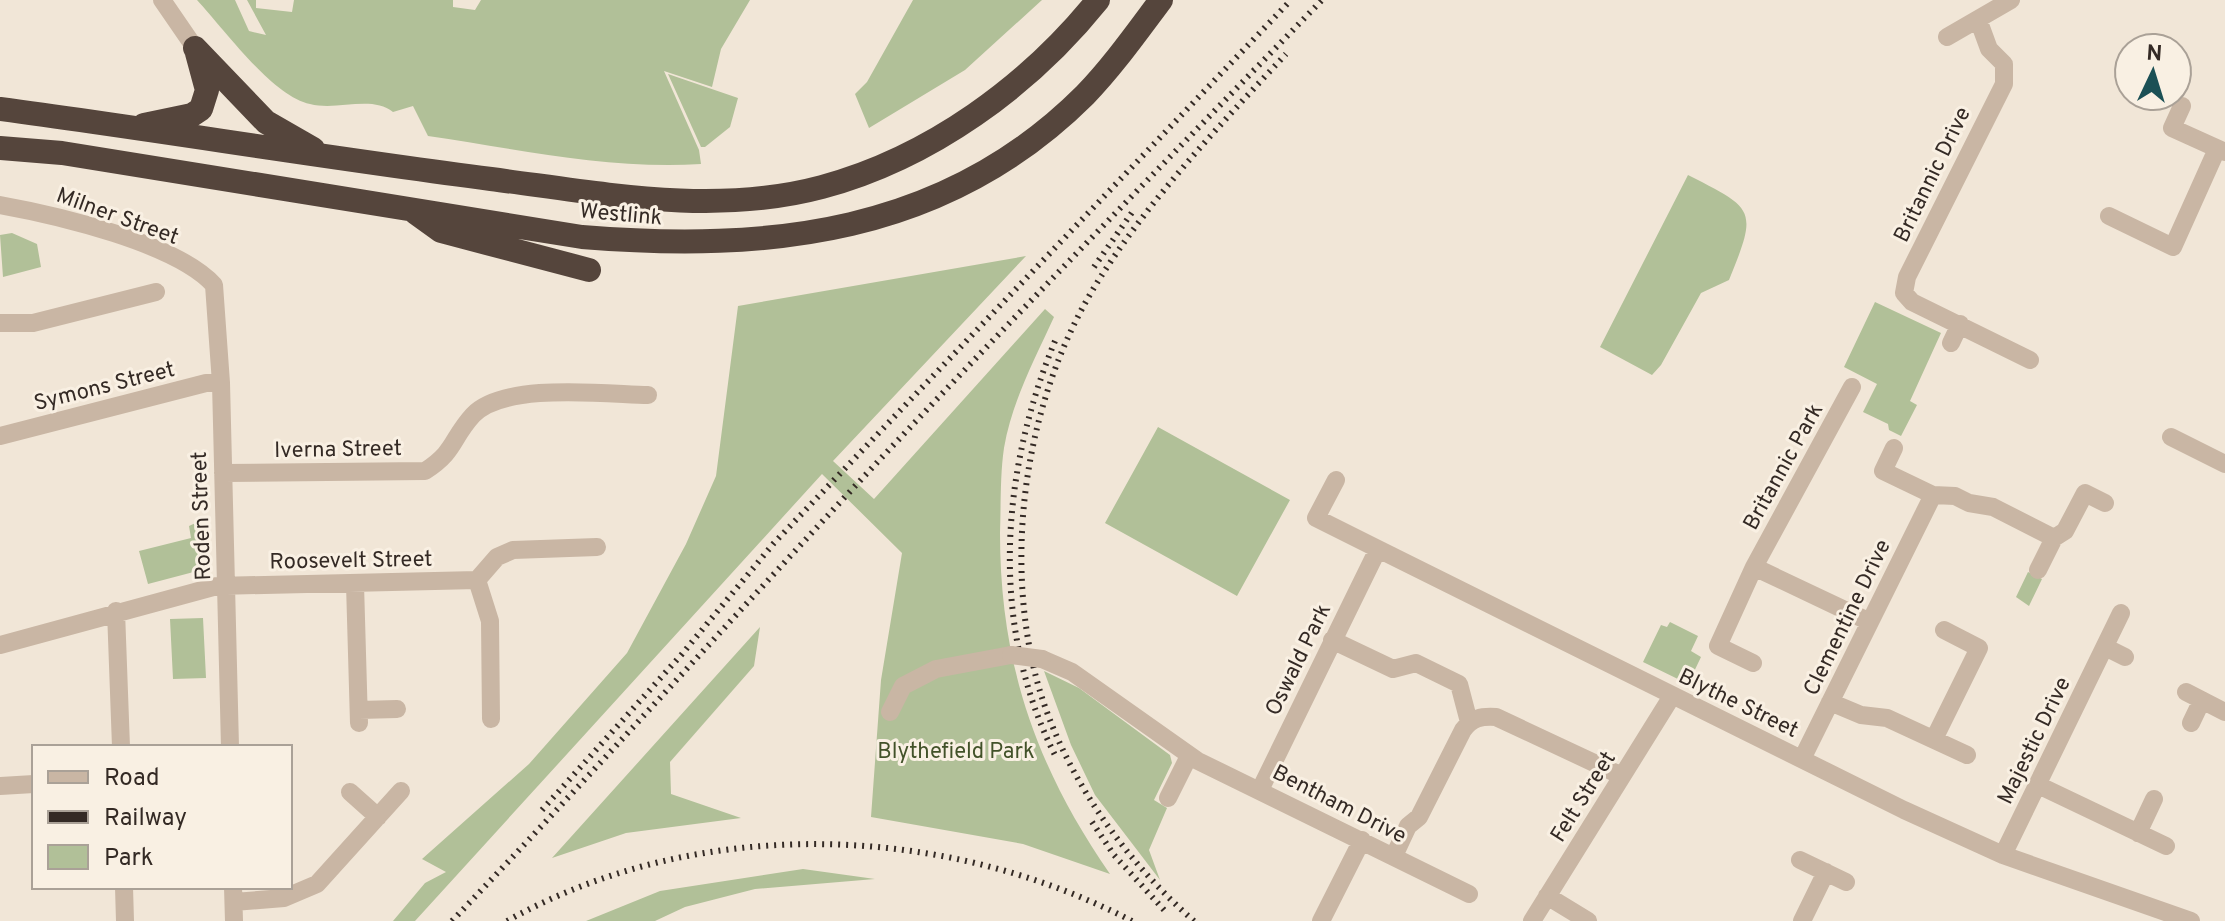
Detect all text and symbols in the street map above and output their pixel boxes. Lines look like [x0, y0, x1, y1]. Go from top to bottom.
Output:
north arrow [2113, 32, 2193, 112]
text: N [2145, 41, 2163, 69]
street label: Britannic Drive [1889, 103, 1978, 247]
street label: Milner Street [52, 183, 182, 252]
street label: Westlink [578, 198, 663, 233]
street label: Symons Street [31, 357, 178, 418]
street label: Britannic Park [1738, 399, 1830, 535]
street label: Iverna Street [274, 436, 402, 465]
street label: Roden Street [187, 451, 218, 581]
street label: Clementine Drive [1799, 536, 1898, 701]
street label: Roosevelt Street [269, 547, 433, 576]
street label: Oswald Park [1261, 600, 1338, 721]
street label: Blythe Street [1673, 664, 1802, 745]
street label: Majestic Drive [1993, 673, 2078, 809]
park label: Blythefield Park [877, 739, 1035, 766]
legend [32, 745, 292, 889]
street label: Felt Street [1546, 747, 1623, 848]
street label: Bentham Drive [1267, 760, 1410, 851]
text: Road [104, 764, 160, 794]
text: Railway [104, 804, 187, 834]
text: Park [104, 844, 154, 874]

